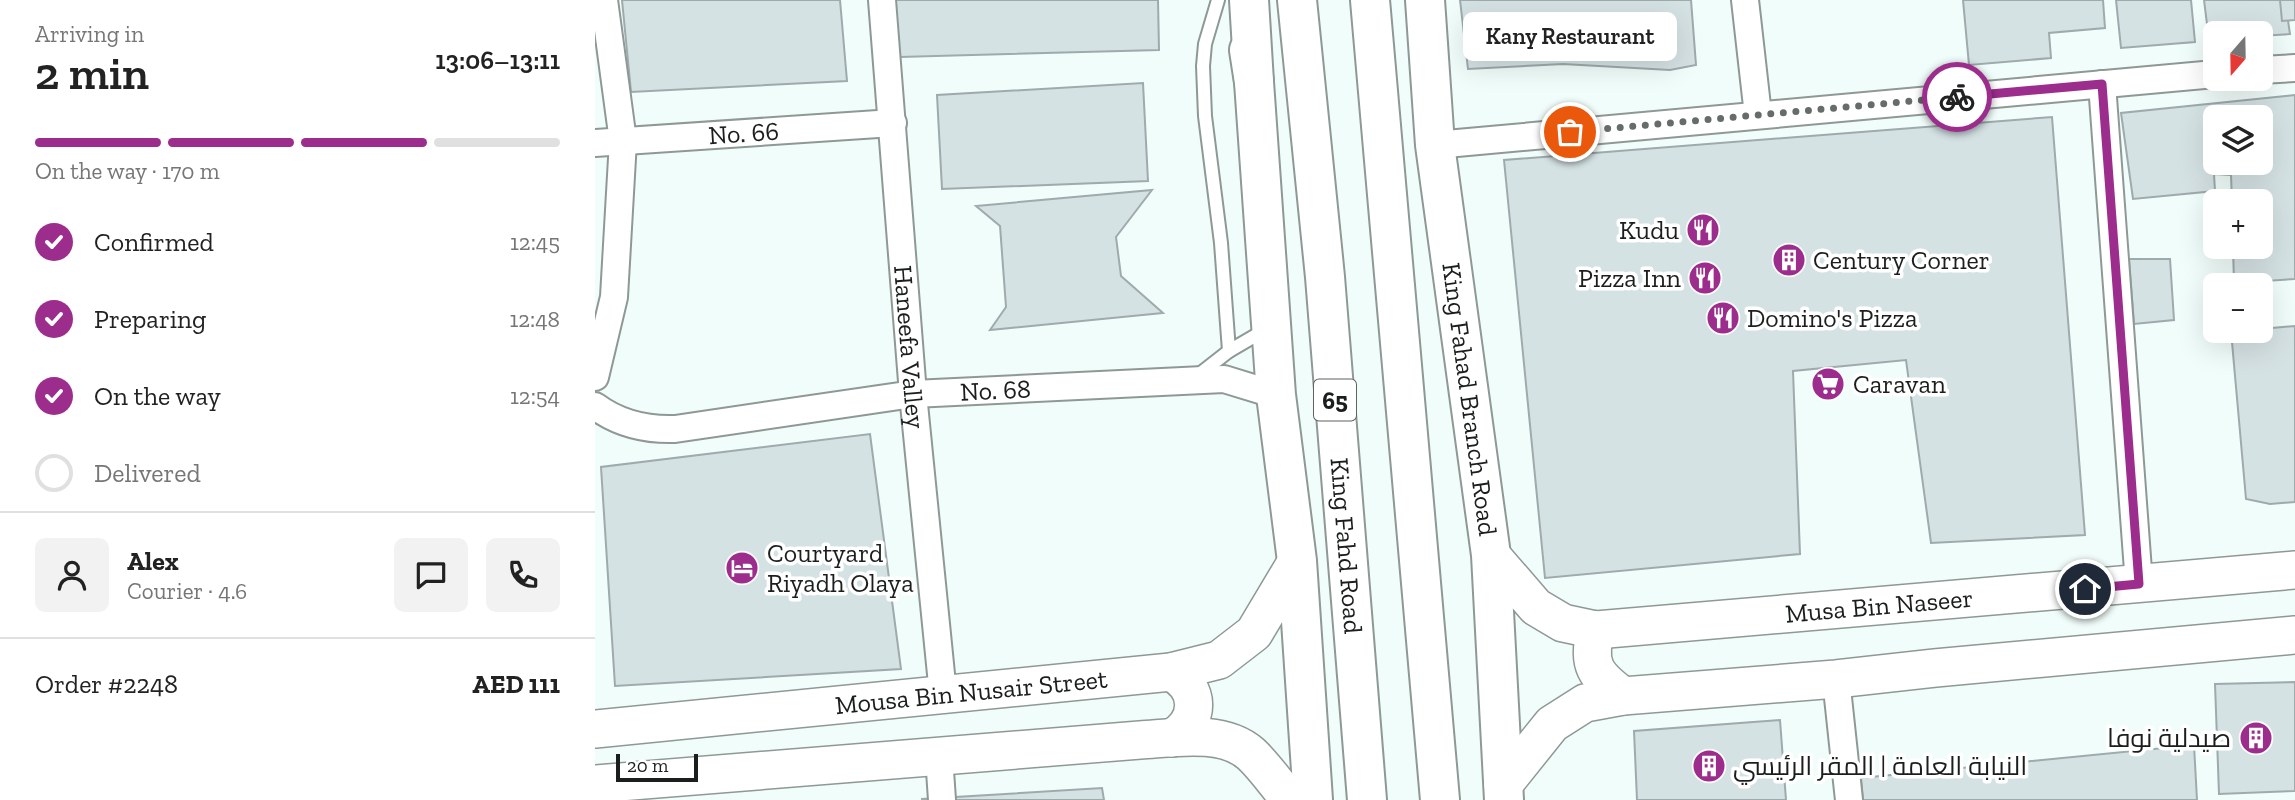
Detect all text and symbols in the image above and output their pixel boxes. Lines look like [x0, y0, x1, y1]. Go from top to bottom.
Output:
callout: Kany Restaurant [1463, 13, 1677, 62]
text: Arriving in [35, 20, 144, 48]
north arrow [2203, 21, 2273, 91]
map controls [2203, 21, 2273, 343]
text: Kany Restaurant [1486, 22, 1654, 50]
text: 13:06–13:11 [435, 44, 560, 76]
text: 2 min [35, 46, 149, 101]
courier [1922, 62, 1992, 132]
icon: bike [1938, 78, 1976, 116]
pin [1540, 102, 1600, 162]
button: layers [2203, 105, 2273, 175]
icon: bag [1551, 113, 1589, 151]
street label: No. 66 [707, 115, 780, 151]
text: On the way · 170 m [35, 157, 220, 185]
button: + [2203, 189, 2273, 259]
restaurant icon: Kudu [1684, 211, 1722, 249]
place label: Kudu [1619, 214, 1679, 246]
icon: check [35, 223, 73, 261]
text: Confirmed [94, 226, 214, 258]
text: 12:45 [510, 228, 560, 256]
building icon: Century Corner [1770, 241, 1808, 279]
place label: Century Corner [1813, 244, 1990, 276]
restaurant icon: Pizza Inn [1686, 259, 1724, 297]
street label: King Fahad Branch Road [1435, 261, 1504, 538]
place label: Pizza Inn [1578, 262, 1681, 294]
street label: Haneefa Valley [887, 264, 932, 431]
button: − [2203, 273, 2273, 343]
restaurant icon: Domino's Pizza [1704, 299, 1742, 337]
icon: check [35, 300, 73, 338]
place label: Domino's Pizza [1747, 302, 1918, 334]
text: Preparing [94, 303, 206, 335]
text: 12:48 [509, 305, 560, 333]
supermarket icon: Caravan [1809, 365, 1847, 403]
place label: Caravan [1853, 368, 1946, 400]
street label: No. 68 [959, 372, 1032, 408]
icon: check [35, 377, 73, 415]
text: On the way [94, 380, 221, 412]
road number: 65 [1314, 380, 1356, 421]
text: 12:54 [510, 382, 560, 410]
street label: King Fahd Road [1324, 456, 1370, 635]
text: Delivered [94, 457, 201, 489]
place label: Courtyard Riyadh Olaya [767, 537, 914, 599]
button: person [35, 538, 109, 612]
button: chat [394, 538, 468, 612]
button: phone [486, 538, 560, 612]
text: Alex [127, 545, 179, 577]
hotel icon: Courtyard Riyadh Olaya [723, 549, 761, 587]
pin [2055, 559, 2115, 619]
icon: home [2066, 570, 2104, 608]
text: Courier · 4.6 [127, 577, 247, 605]
street label: Musa Bin Naseer [1784, 582, 1974, 630]
street label: Mousa Bin Nusair Street [834, 662, 1109, 721]
text: Order #2248 [35, 668, 178, 700]
text: AED 111 [472, 668, 560, 700]
building icon: صيدلية نوفا [2237, 719, 2275, 757]
place label: صيدلية نوفا [2107, 722, 2231, 754]
building icon: النيابة العامة | المقر الرئيسي [1690, 747, 1728, 785]
place label: النيابة العامة | المقر الرئيسي [1733, 750, 2027, 785]
scale bar [616, 751, 698, 783]
text: 20 m [627, 754, 668, 777]

